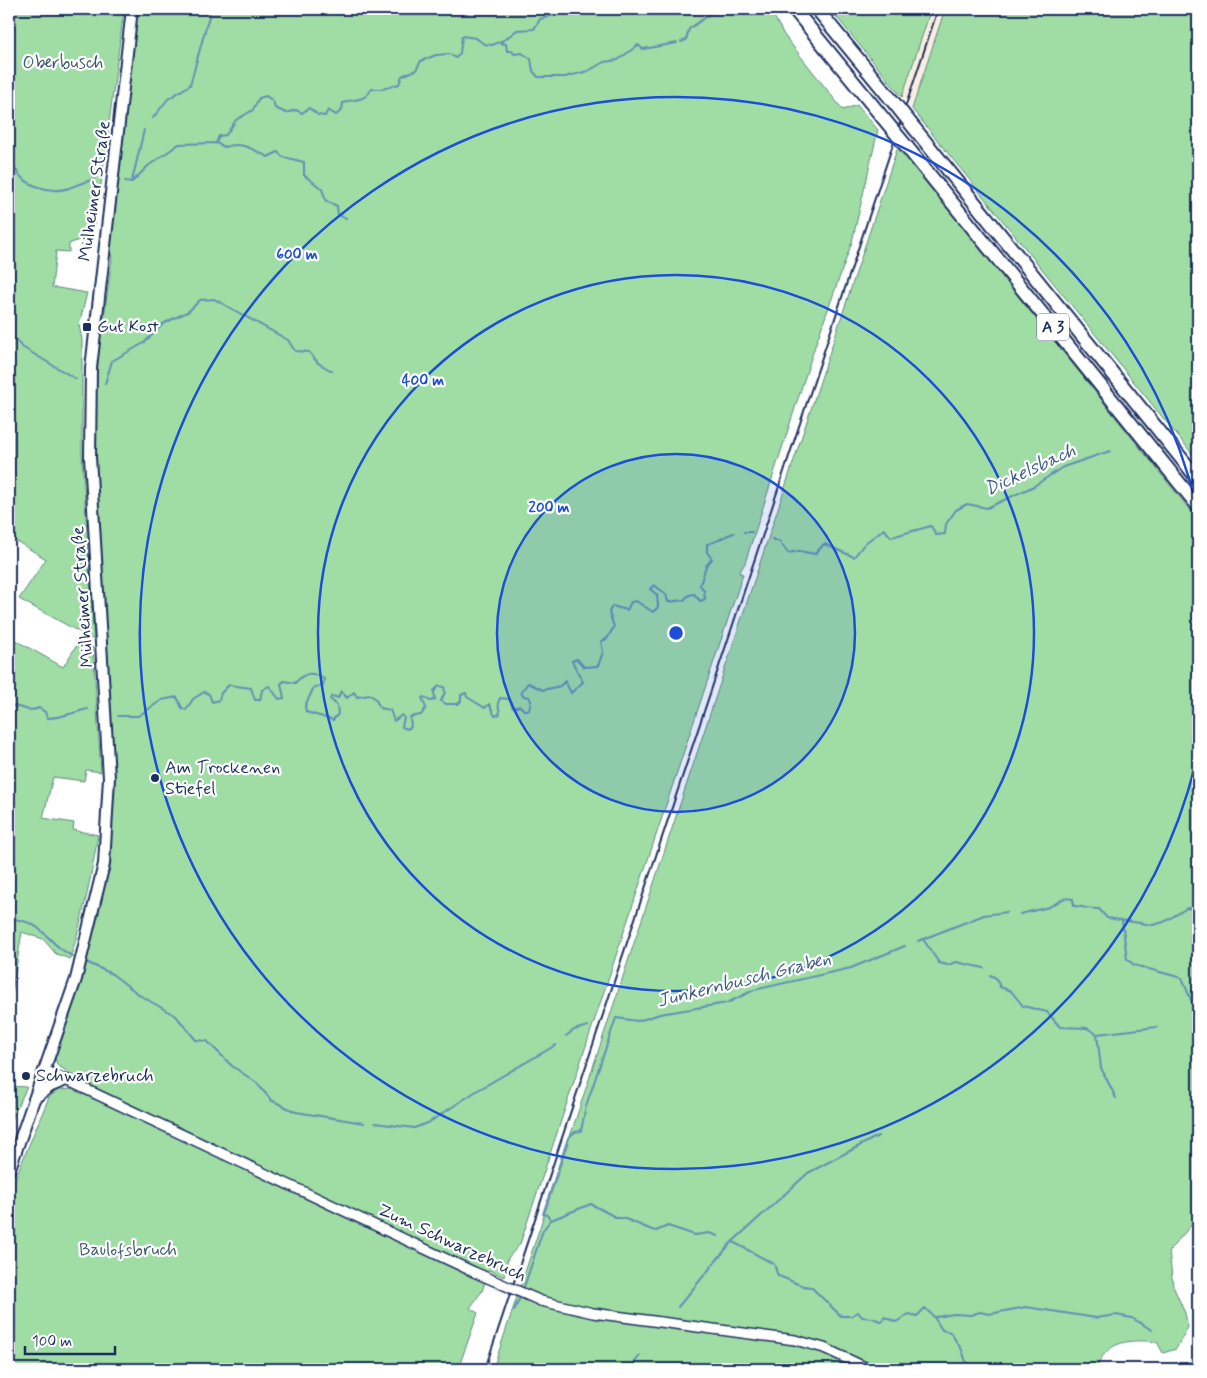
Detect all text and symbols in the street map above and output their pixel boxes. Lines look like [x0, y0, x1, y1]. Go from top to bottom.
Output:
park label: Oberbusch [23, 51, 103, 75]
street label: Mülheimer Straße [73, 119, 117, 263]
text: 600 m [276, 245, 318, 265]
road number: A 3 [1037, 314, 1069, 341]
place label: Gut Kost [97, 315, 159, 339]
marker: Gut Kost [81, 321, 93, 333]
text: 400 m [402, 371, 444, 391]
water label: Dickelsbach [980, 438, 1080, 502]
text: 200 m [529, 498, 570, 518]
street label: Mülheimer Straße [66, 525, 100, 669]
centre of rings [667, 624, 685, 642]
place label: Am Trockenen Stiefel [165, 756, 280, 801]
marker: Am Trockenen Stiefel [149, 772, 161, 784]
water label: Junkernbusch Graben [655, 946, 833, 1014]
place label: Schwarzebruch [36, 1064, 154, 1088]
marker: Schwarzebruch [20, 1070, 32, 1082]
street label: Zum Schwarzebruch [374, 1198, 530, 1288]
park label: Baulofsbruch [79, 1238, 177, 1262]
scale bar [25, 1323, 115, 1355]
text: 100 m [32, 1332, 72, 1352]

